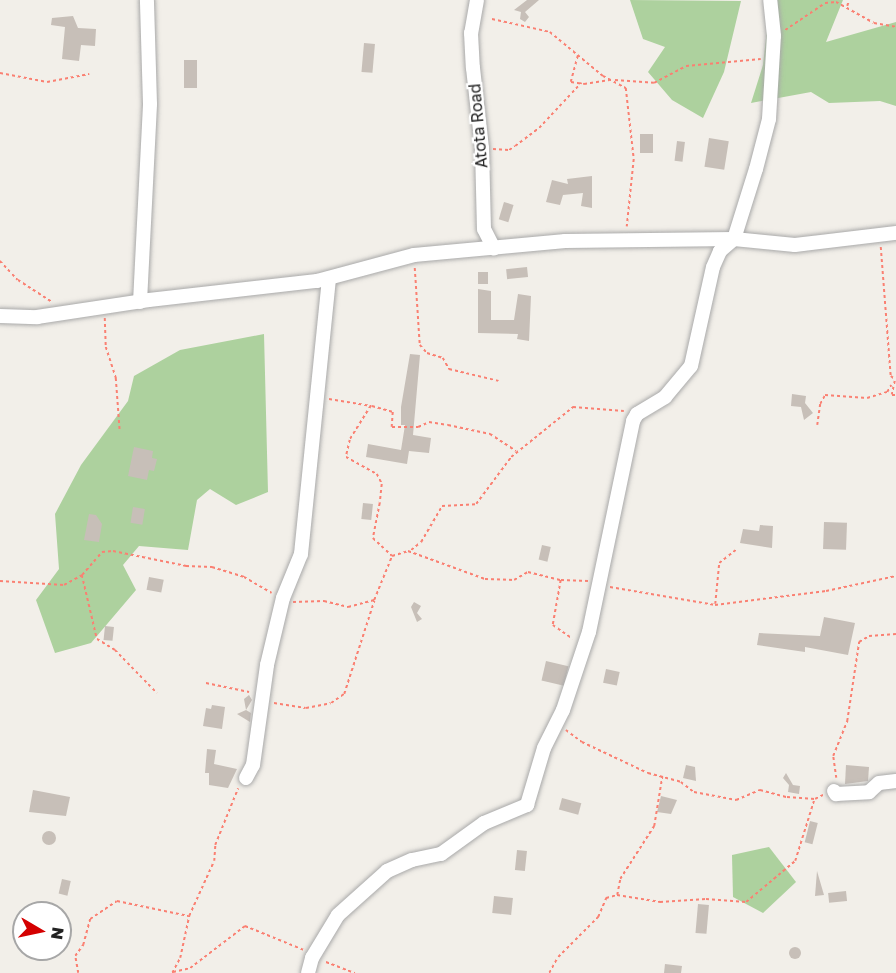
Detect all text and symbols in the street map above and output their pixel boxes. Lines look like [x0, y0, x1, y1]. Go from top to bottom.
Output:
street label: Atota Road [465, 83, 491, 169]
north arrow [12, 901, 72, 961]
text: N [47, 926, 69, 941]

